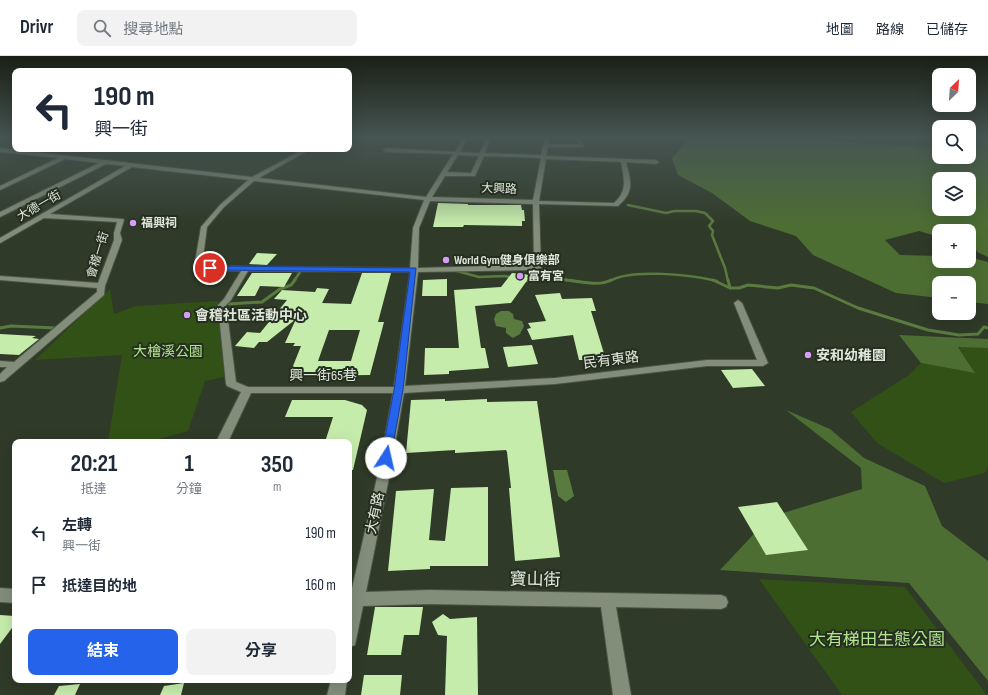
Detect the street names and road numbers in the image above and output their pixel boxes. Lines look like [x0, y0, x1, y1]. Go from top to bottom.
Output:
street label: 大興路 [481, 181, 517, 197]
street label: 大德一街 [14, 188, 64, 224]
street label: 會稽一街 [84, 230, 112, 280]
street label: 民有東路 [582, 348, 640, 372]
street label: 興一街65巷 [289, 367, 357, 384]
street label: 大有路 [362, 491, 388, 535]
street label: 寶山街 [509, 569, 561, 590]

